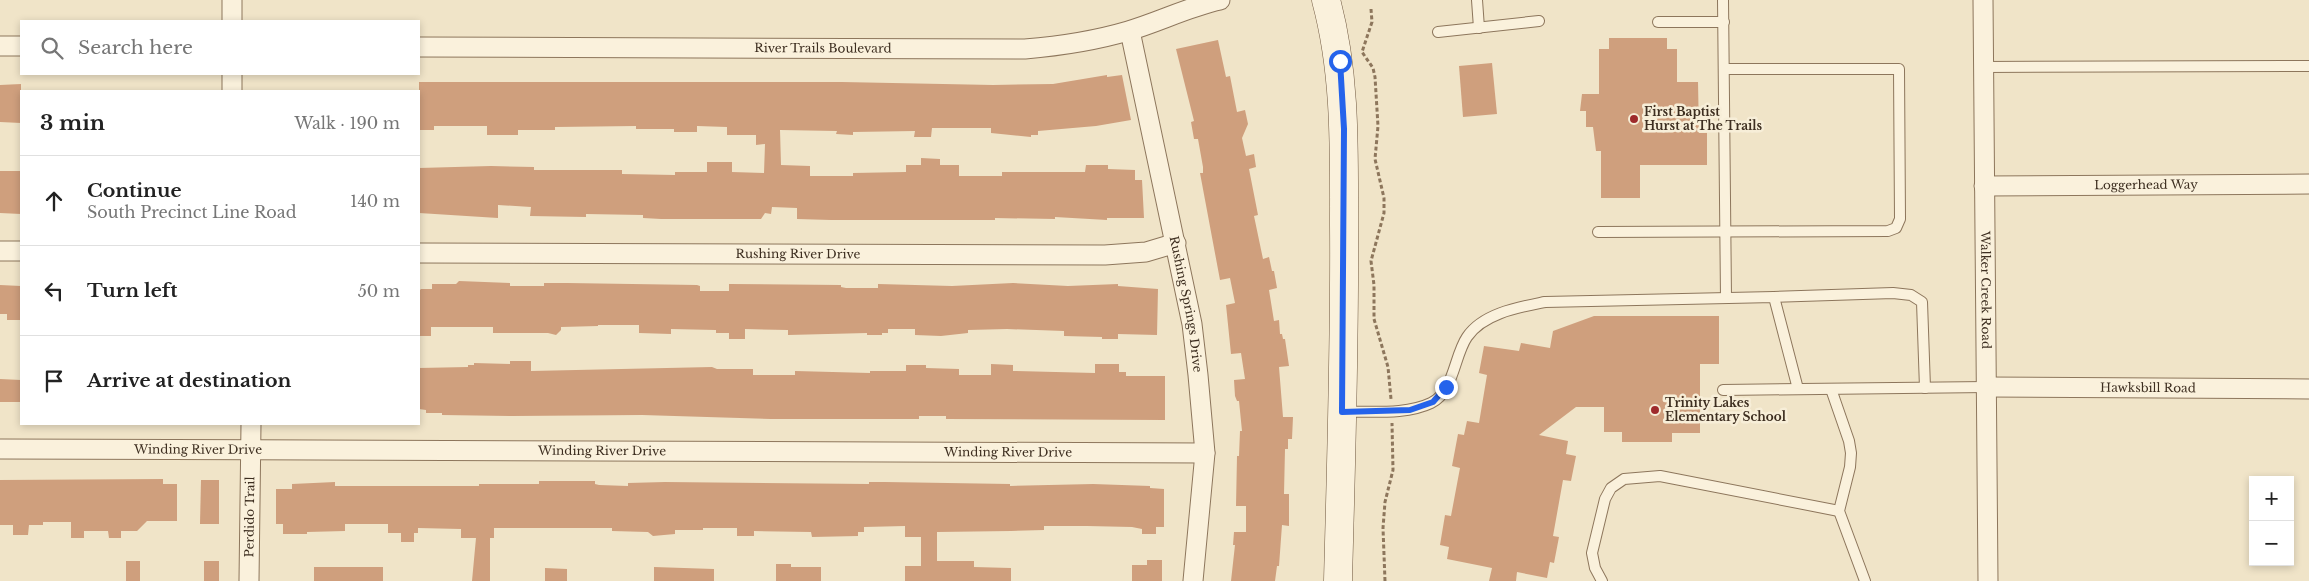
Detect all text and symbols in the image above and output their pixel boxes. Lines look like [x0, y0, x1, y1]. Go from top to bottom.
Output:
search box [20, 20, 420, 75]
icon: search [38, 34, 66, 62]
text: Search here [78, 36, 193, 59]
street label: River Trails Boulevard [754, 40, 892, 56]
route start [1329, 50, 1352, 73]
place label: First Baptist Hurst at The Trails [1644, 104, 1763, 133]
text: 3 min [40, 110, 105, 136]
text: Walk · 190 m [295, 113, 400, 133]
marker: First Baptist Hurst at The Trails [1628, 113, 1640, 125]
street label: Loggerhead Way [2094, 177, 2198, 192]
text: Continue [87, 179, 182, 202]
icon: ahead [40, 187, 68, 215]
text: 140 m [350, 191, 400, 211]
text: South Precinct Line Road [87, 202, 297, 222]
street label: Walker Creek Road [1978, 230, 1994, 349]
street label: Rushing Springs Drive [1167, 235, 1206, 373]
street label: Rushing River Drive [736, 246, 861, 261]
icon: left [40, 277, 68, 305]
text: Turn left [87, 279, 178, 302]
text: 50 m [358, 281, 400, 301]
icon: arrive [40, 367, 68, 395]
text: Arrive at destination [87, 369, 291, 392]
route end [1435, 376, 1458, 399]
street label: Hawksbill Road [2100, 380, 2196, 395]
place label: Trinity Lakes Elementary School [1665, 395, 1787, 424]
marker: Trinity Lakes Elementary School [1649, 404, 1661, 416]
street label: Winding River Drive [133, 441, 262, 457]
street label: Winding River Drive [537, 443, 666, 458]
street label: Winding River Drive [943, 444, 1072, 460]
street label: Perdido Trail [241, 476, 257, 557]
map controls [2249, 476, 2294, 566]
button: + [2249, 476, 2294, 521]
button: − [2249, 521, 2294, 566]

